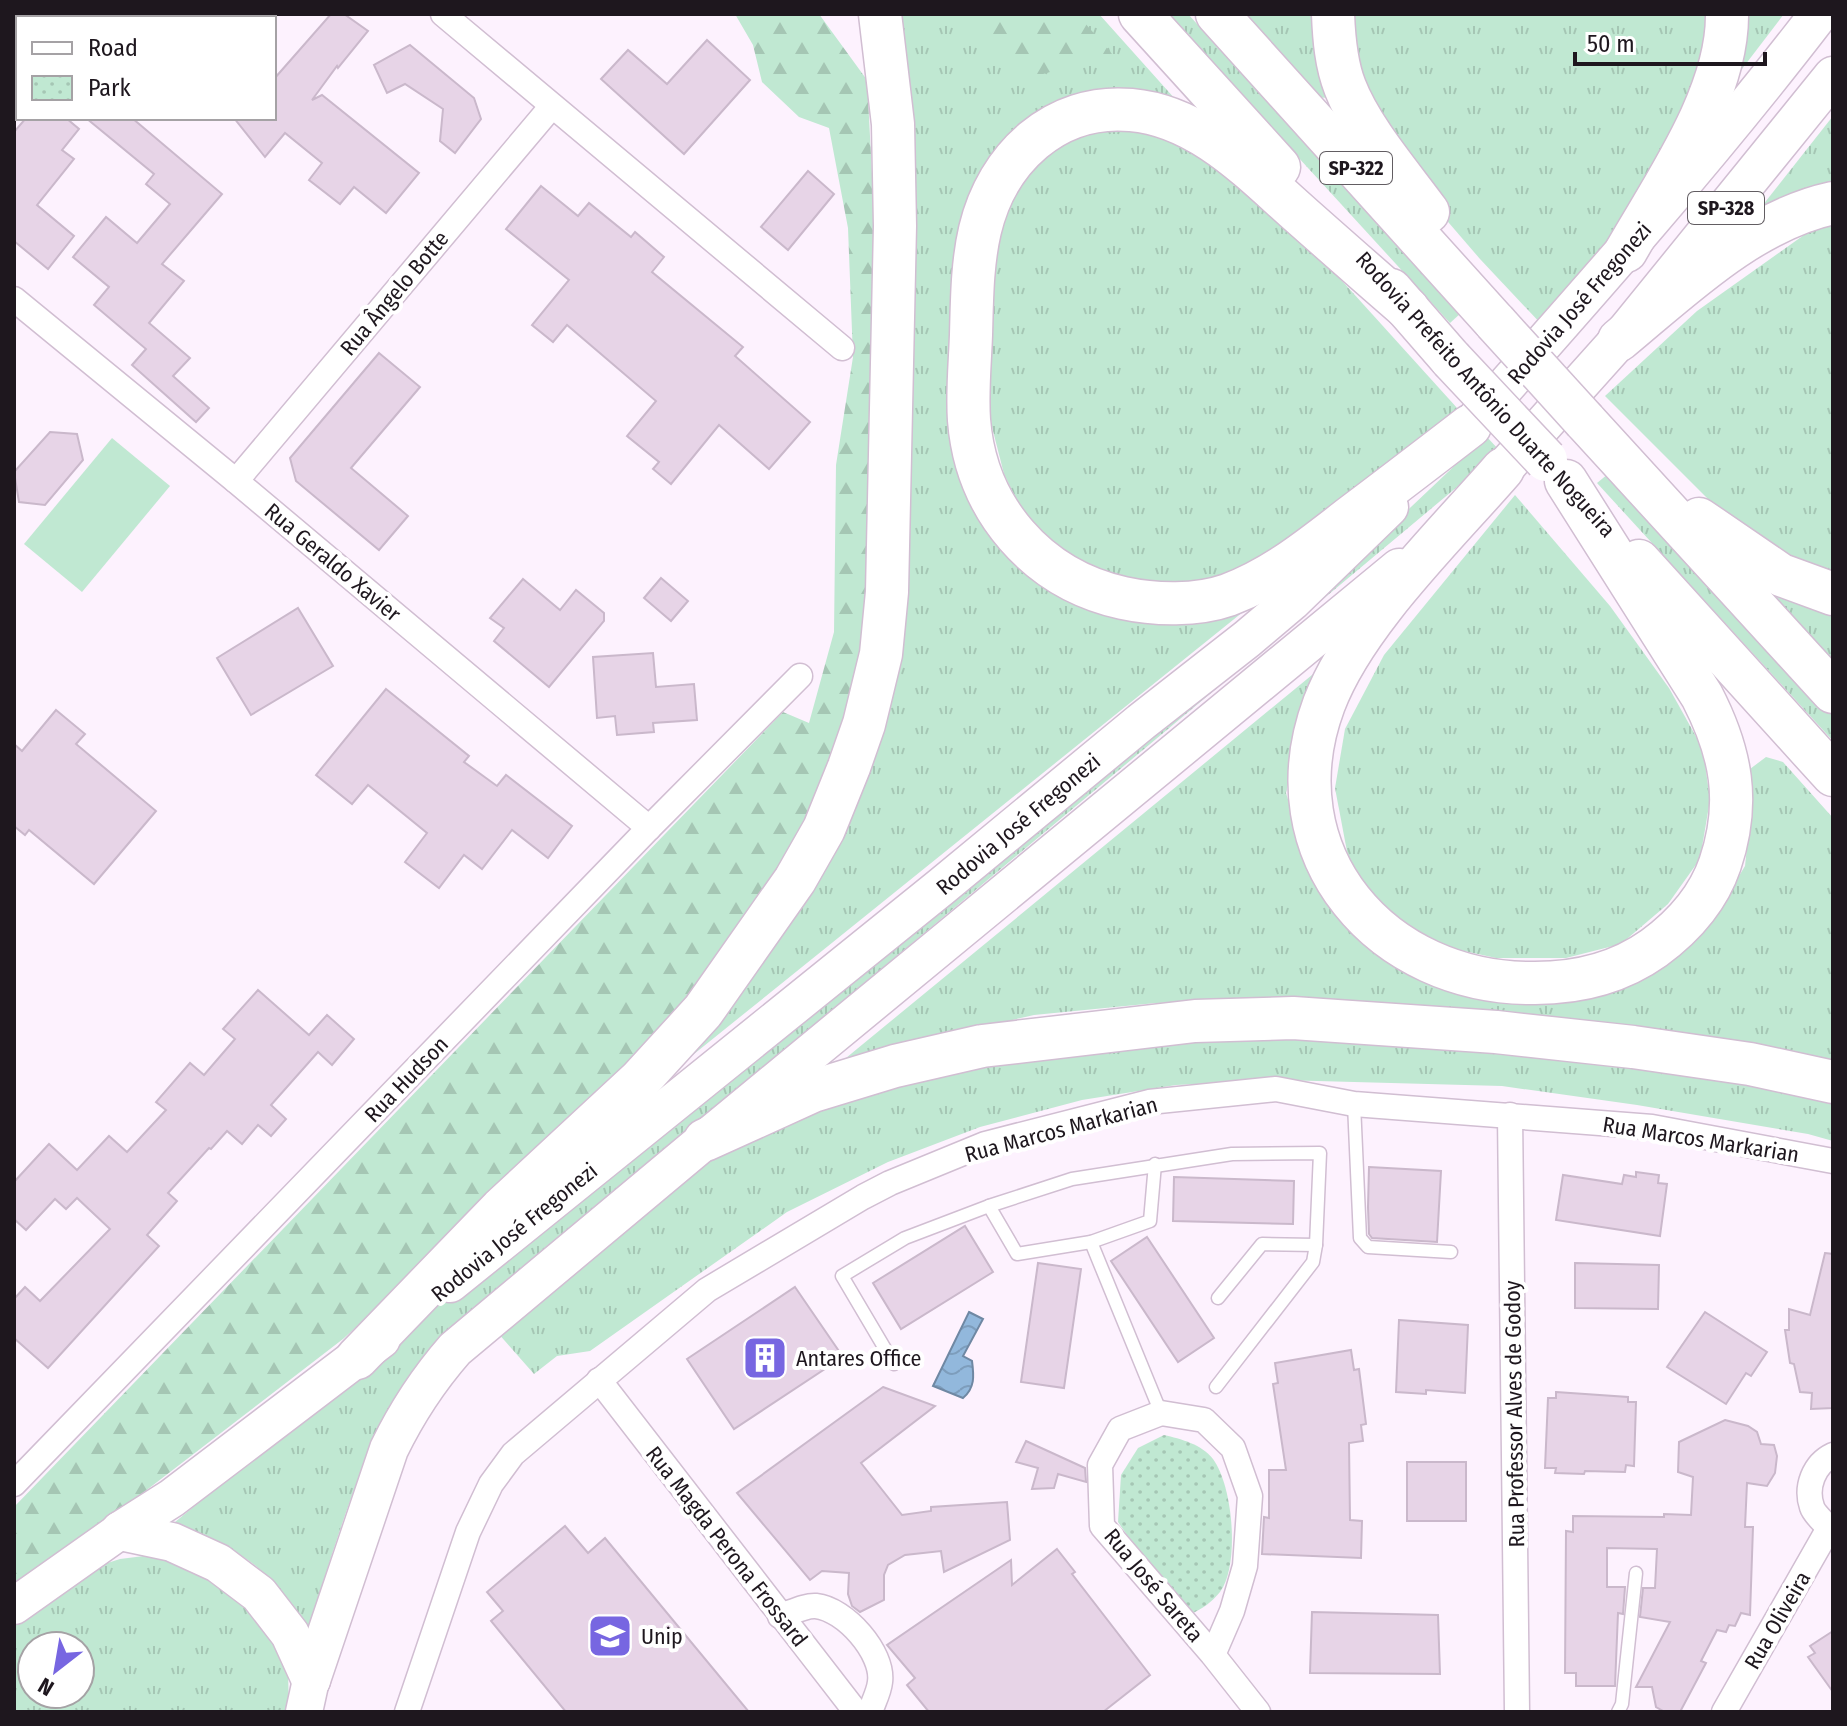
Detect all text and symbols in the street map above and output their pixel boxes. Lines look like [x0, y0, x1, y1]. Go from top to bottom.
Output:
legend [16, 16, 276, 120]
scale bar [1575, 16, 1765, 66]
text: 50 m [1587, 30, 1635, 58]
text: Road [88, 34, 138, 62]
text: Park [88, 74, 131, 102]
road number: SP-322 [1320, 152, 1392, 184]
road number: SP-328 [1688, 192, 1764, 224]
street label: Rodovia José Fregonezi [1502, 217, 1657, 390]
street label: Rua Ângelo Botte [334, 225, 454, 361]
street label: Rodovia Prefeito Antônio Duarte Nogueira [1350, 246, 1621, 543]
street label: Rua Geraldo Xavier [259, 498, 407, 627]
street label: Rodovia José Fregonezi [931, 748, 1106, 901]
street label: Rua Hudson [359, 1031, 454, 1128]
street label: Rua Marcos Markarian [962, 1091, 1160, 1168]
street label: Rua Marcos Markarian [1601, 1111, 1801, 1168]
street label: Rodovia José Fregonezi [426, 1157, 603, 1308]
street label: Rua Professor Alves de Godoy [1499, 1280, 1530, 1548]
building icon: Antares Office [741, 1334, 789, 1382]
place label: Antares Office [796, 1345, 921, 1372]
street label: Rua Magda Perona Frossard [640, 1441, 813, 1652]
street label: Rua José Sareta [1098, 1523, 1209, 1648]
street label: Rua Oliveira [1739, 1567, 1816, 1674]
school or university icon: Unip [586, 1612, 634, 1660]
place label: Unip [641, 1623, 683, 1650]
north arrow [16, 1630, 96, 1710]
text: N [33, 1672, 59, 1702]

